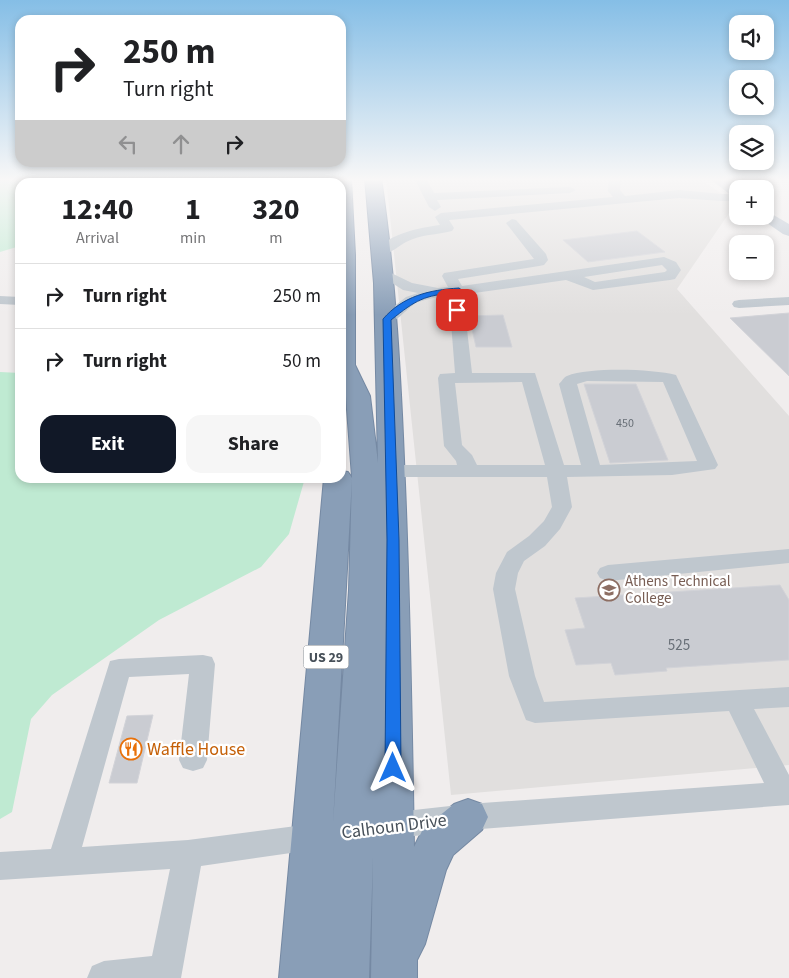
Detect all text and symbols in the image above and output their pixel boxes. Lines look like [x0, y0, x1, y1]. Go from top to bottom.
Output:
map controls [729, 15, 774, 280]
button: sound [729, 15, 774, 60]
text: 250 m [123, 27, 215, 77]
icon: right [40, 35, 105, 100]
button: search [729, 70, 774, 115]
text: Turn right [123, 73, 213, 105]
button: layers [729, 125, 774, 170]
icon: left [114, 130, 142, 158]
icon: ahead [167, 130, 195, 158]
icon: right [220, 130, 248, 158]
button: + [729, 180, 774, 225]
text: 12:40 [61, 188, 134, 231]
text: 1 [185, 188, 201, 231]
text: 320 [252, 188, 300, 231]
text: Arrival [76, 227, 119, 249]
text: min [180, 227, 206, 249]
text: m [269, 227, 283, 249]
button: − [729, 235, 774, 280]
icon: right [40, 282, 68, 310]
text: Turn right [83, 283, 167, 310]
text: 250 m [273, 283, 321, 310]
pin [436, 289, 478, 331]
icon: arrive [443, 296, 471, 324]
icon: right [40, 347, 68, 375]
text: Turn right [83, 348, 167, 375]
text: 50 m [283, 348, 321, 375]
button: Exit [40, 415, 176, 473]
button: Share [186, 415, 321, 473]
house number: 450 [616, 415, 634, 432]
place label: Athens Technical College [625, 571, 731, 609]
school or university icon: Athens Technical College [597, 578, 621, 602]
house number: 525 [668, 635, 690, 656]
road number: US 29 [304, 646, 348, 669]
restaurant icon: Waffle House [119, 737, 143, 761]
place label: Waffle House [147, 737, 245, 762]
position arrow [366, 741, 418, 793]
street label: Calhoun Drive [340, 808, 448, 845]

